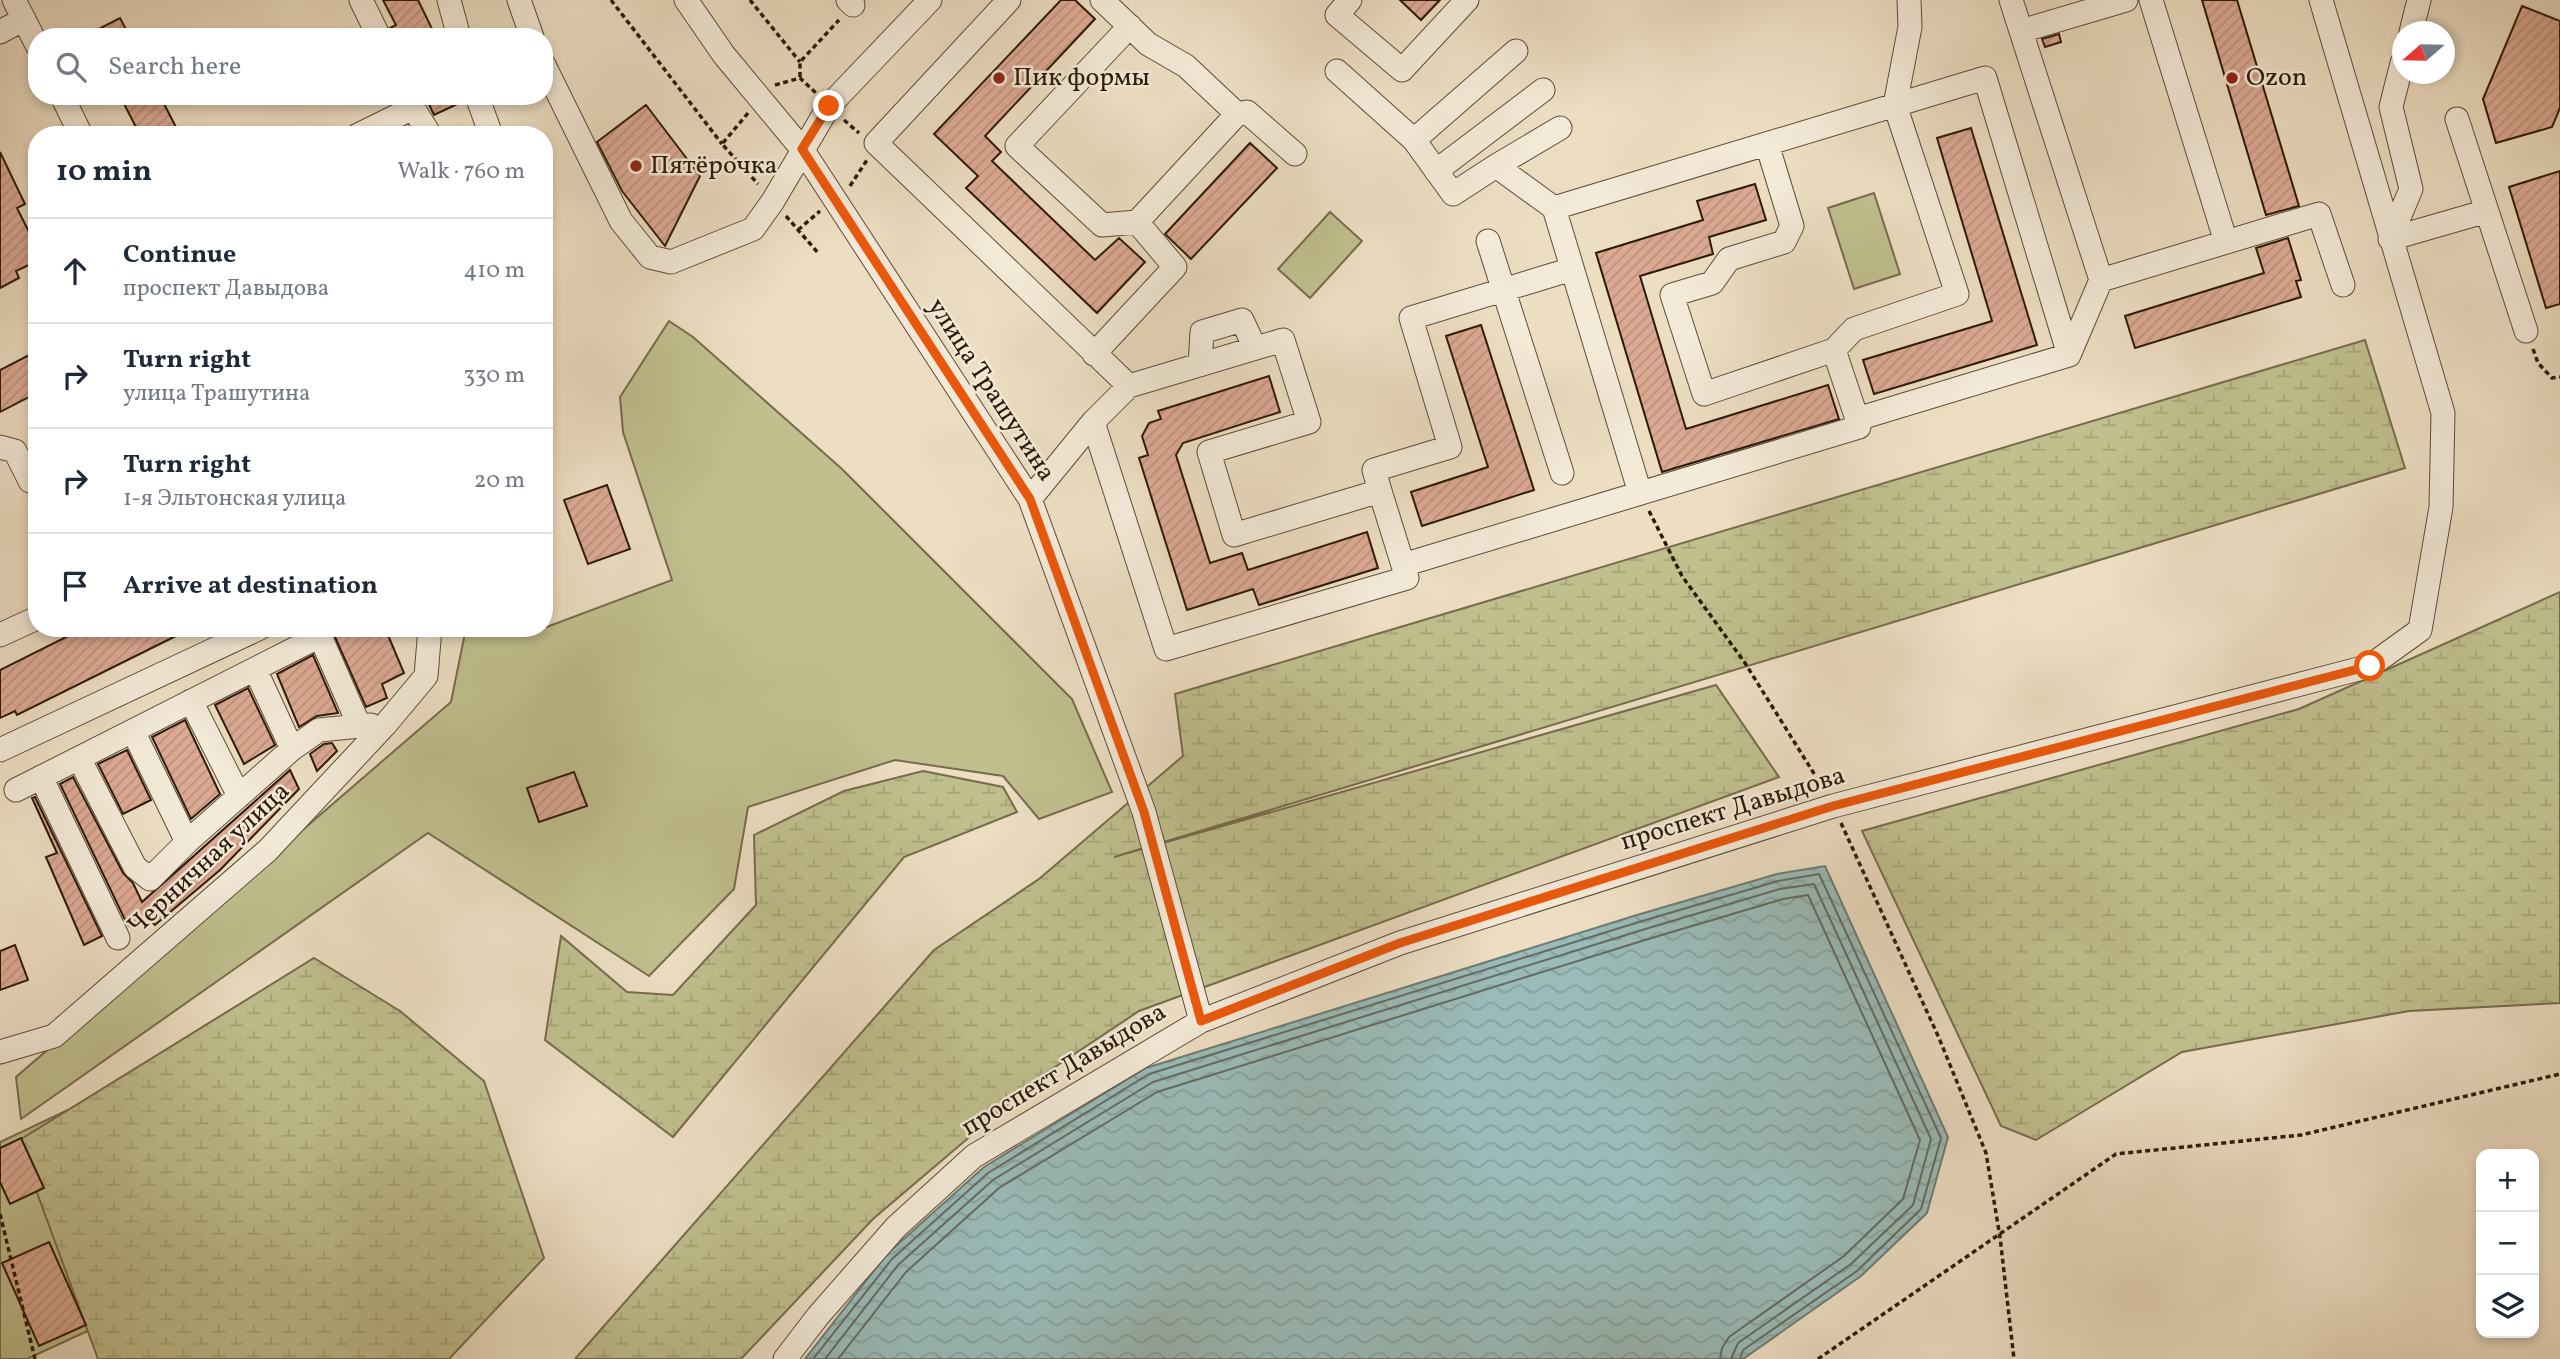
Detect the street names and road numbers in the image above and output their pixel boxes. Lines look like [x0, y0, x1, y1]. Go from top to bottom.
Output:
street label: улица Трашутина [918, 291, 1064, 489]
street label: проспект Давыдова [1616, 758, 1850, 860]
street label: Черничная улица [120, 774, 298, 944]
street label: проспект Давыдова [955, 995, 1173, 1145]

